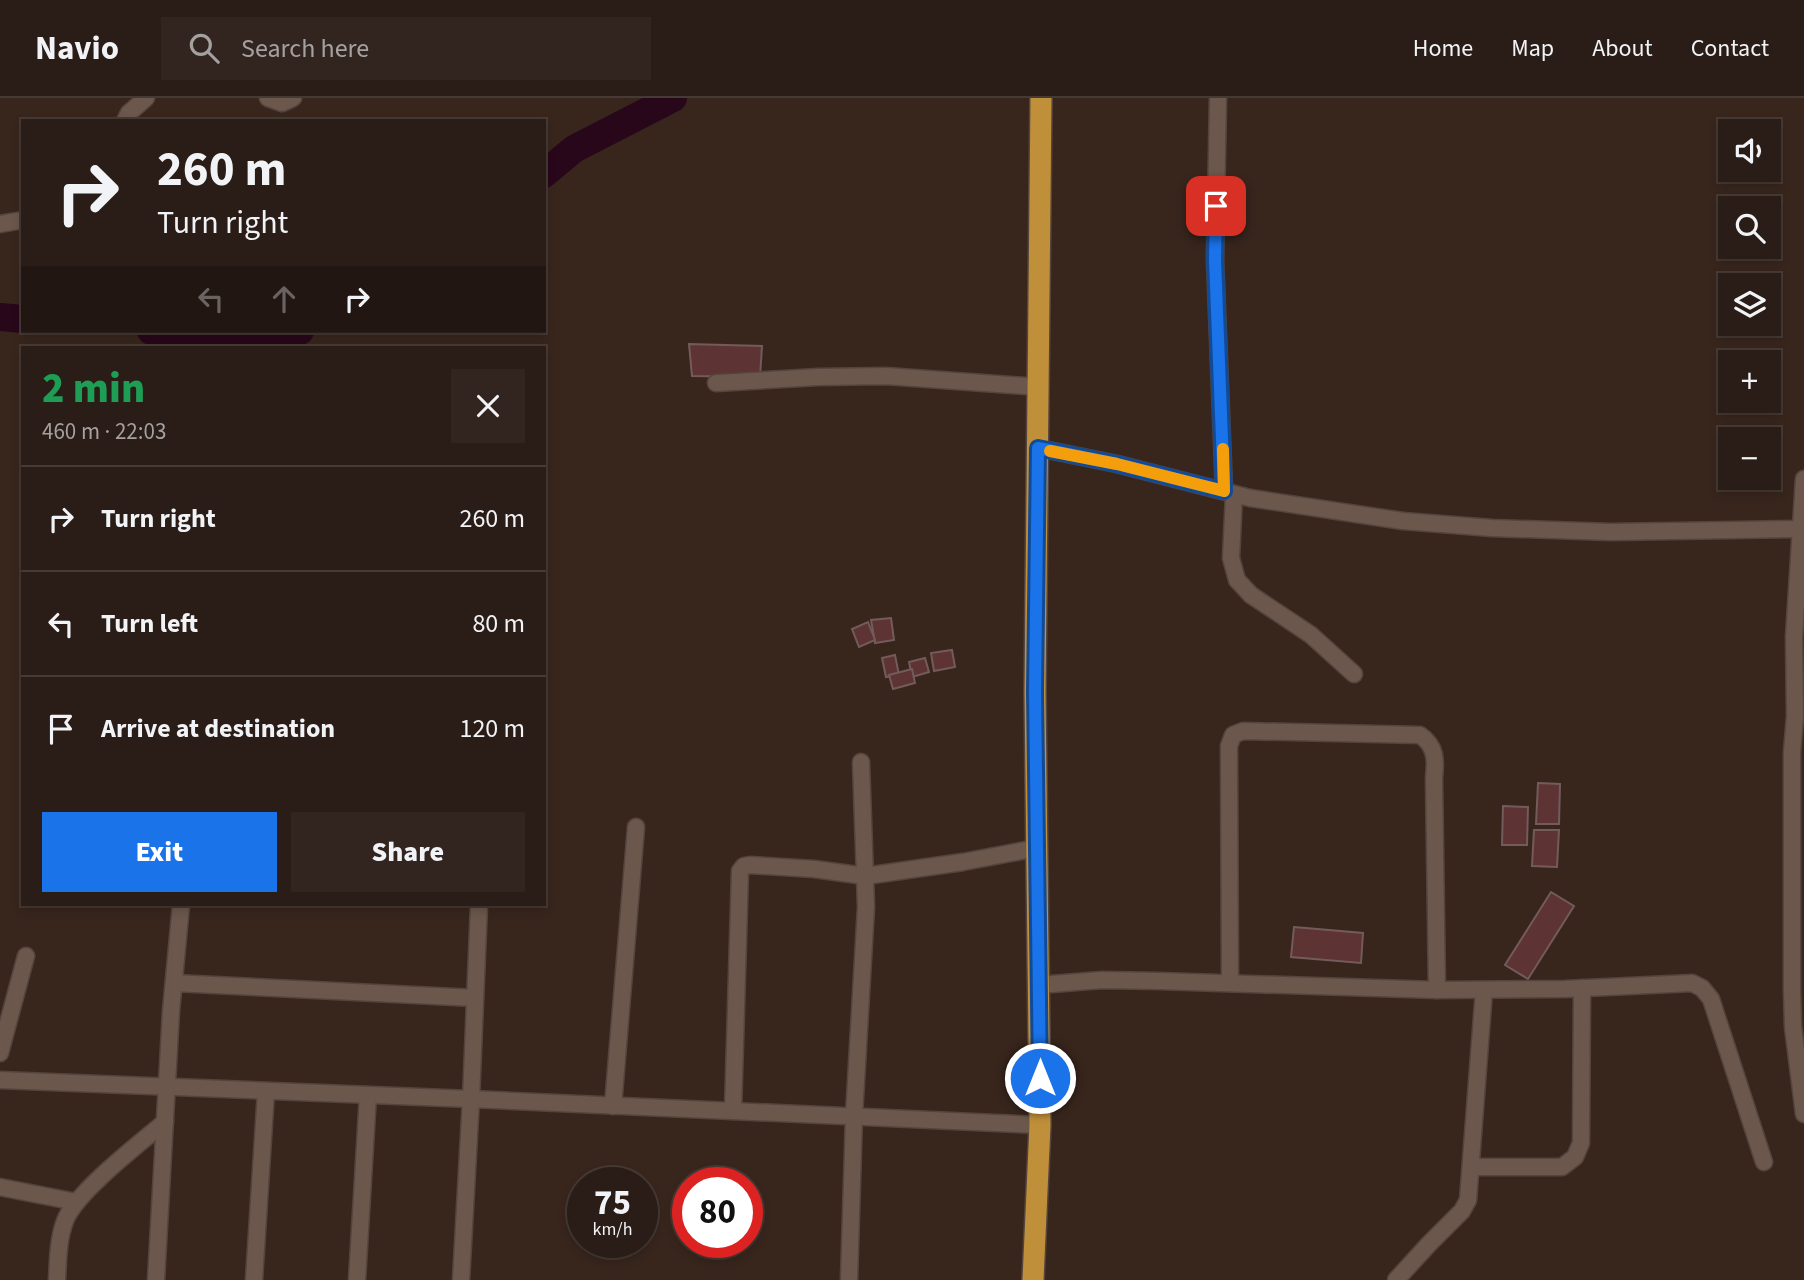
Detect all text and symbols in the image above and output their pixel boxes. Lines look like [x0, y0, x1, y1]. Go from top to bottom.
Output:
search box [161, 17, 651, 80]
text: Navio [35, 25, 119, 72]
icon: search [185, 29, 223, 67]
text: Search here [241, 30, 369, 67]
text: Home [1413, 31, 1473, 66]
text: Map [1511, 31, 1554, 66]
text: About [1592, 31, 1653, 66]
text: Contact [1691, 31, 1769, 66]
map controls [1718, 119, 1781, 490]
button: sound [1718, 119, 1781, 182]
text: 260 m [157, 135, 286, 205]
icon: right [42, 147, 133, 238]
pin [1186, 176, 1246, 236]
icon: arrive [1197, 187, 1235, 225]
button: search [1718, 196, 1781, 259]
text: Turn right [157, 200, 288, 246]
button: layers [1718, 273, 1781, 336]
icon: left [192, 280, 230, 318]
icon: ahead [265, 280, 303, 318]
icon: right [338, 280, 376, 318]
button: + [1718, 350, 1781, 413]
text: 2 min [42, 359, 145, 419]
button: close [451, 369, 525, 443]
text: 460 m · 22:03 [42, 415, 166, 448]
button: − [1718, 427, 1781, 490]
icon: right [42, 500, 80, 538]
text: Turn right [101, 500, 216, 537]
text: 260 m [459, 500, 525, 537]
icon: left [42, 605, 80, 643]
text: Turn left [101, 605, 198, 642]
text: 80 m [472, 605, 525, 642]
icon: arrive [42, 710, 80, 748]
text: Arrive at destination [101, 710, 335, 747]
text: 120 m [459, 710, 525, 747]
button: Exit [42, 812, 277, 892]
button: Share [291, 812, 525, 892]
position arrow [1003, 1041, 1077, 1115]
speed limit sign: 80 [672, 1167, 763, 1258]
text: 75 [594, 1178, 631, 1228]
text: km/h [593, 1217, 632, 1242]

